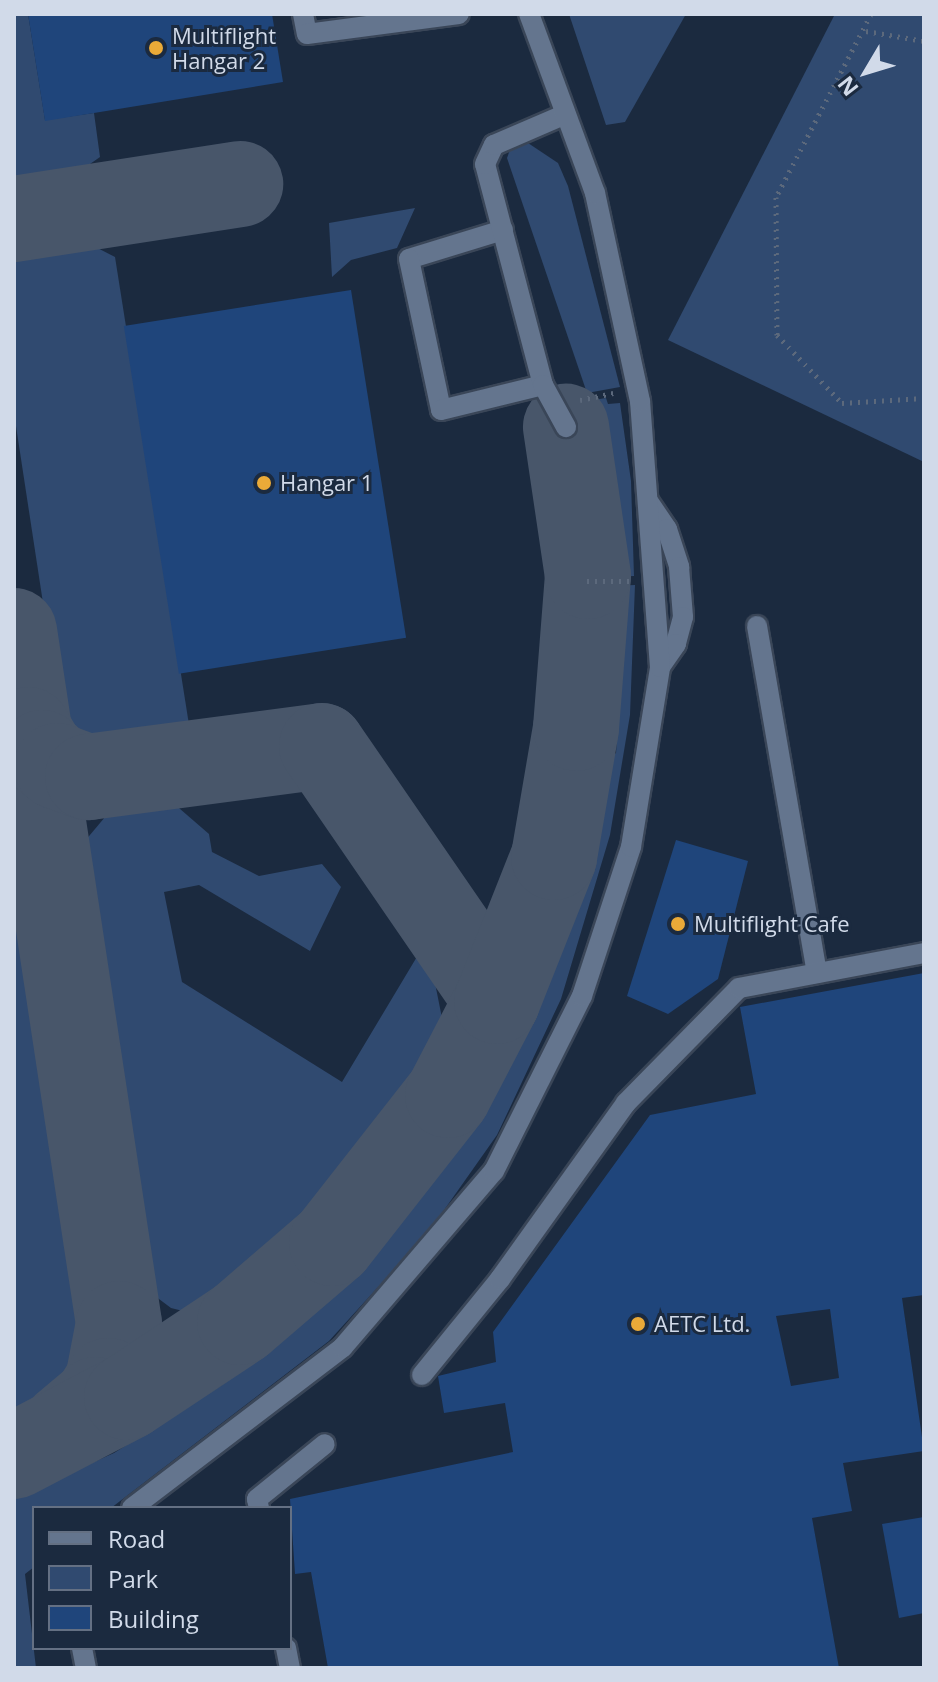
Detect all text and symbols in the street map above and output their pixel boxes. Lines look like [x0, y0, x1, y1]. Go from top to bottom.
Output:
place label: Multiflight Hangar 2 [172, 22, 276, 74]
north arrow [826, 32, 906, 112]
marker: Multiflight Hangar 2 [147, 39, 165, 57]
text: N [830, 70, 864, 103]
place label: Hangar 1 [280, 470, 373, 496]
marker: Hangar 1 [255, 474, 273, 492]
place label: Multiflight Cafe [694, 911, 850, 937]
marker: Multiflight Cafe [669, 915, 687, 933]
place label: AETC Ltd. [654, 1311, 750, 1337]
marker: AETC Ltd. [629, 1315, 647, 1333]
legend [32, 1506, 292, 1650]
text: Road [108, 1522, 165, 1555]
text: Park [108, 1562, 158, 1595]
text: Building [108, 1602, 199, 1635]

